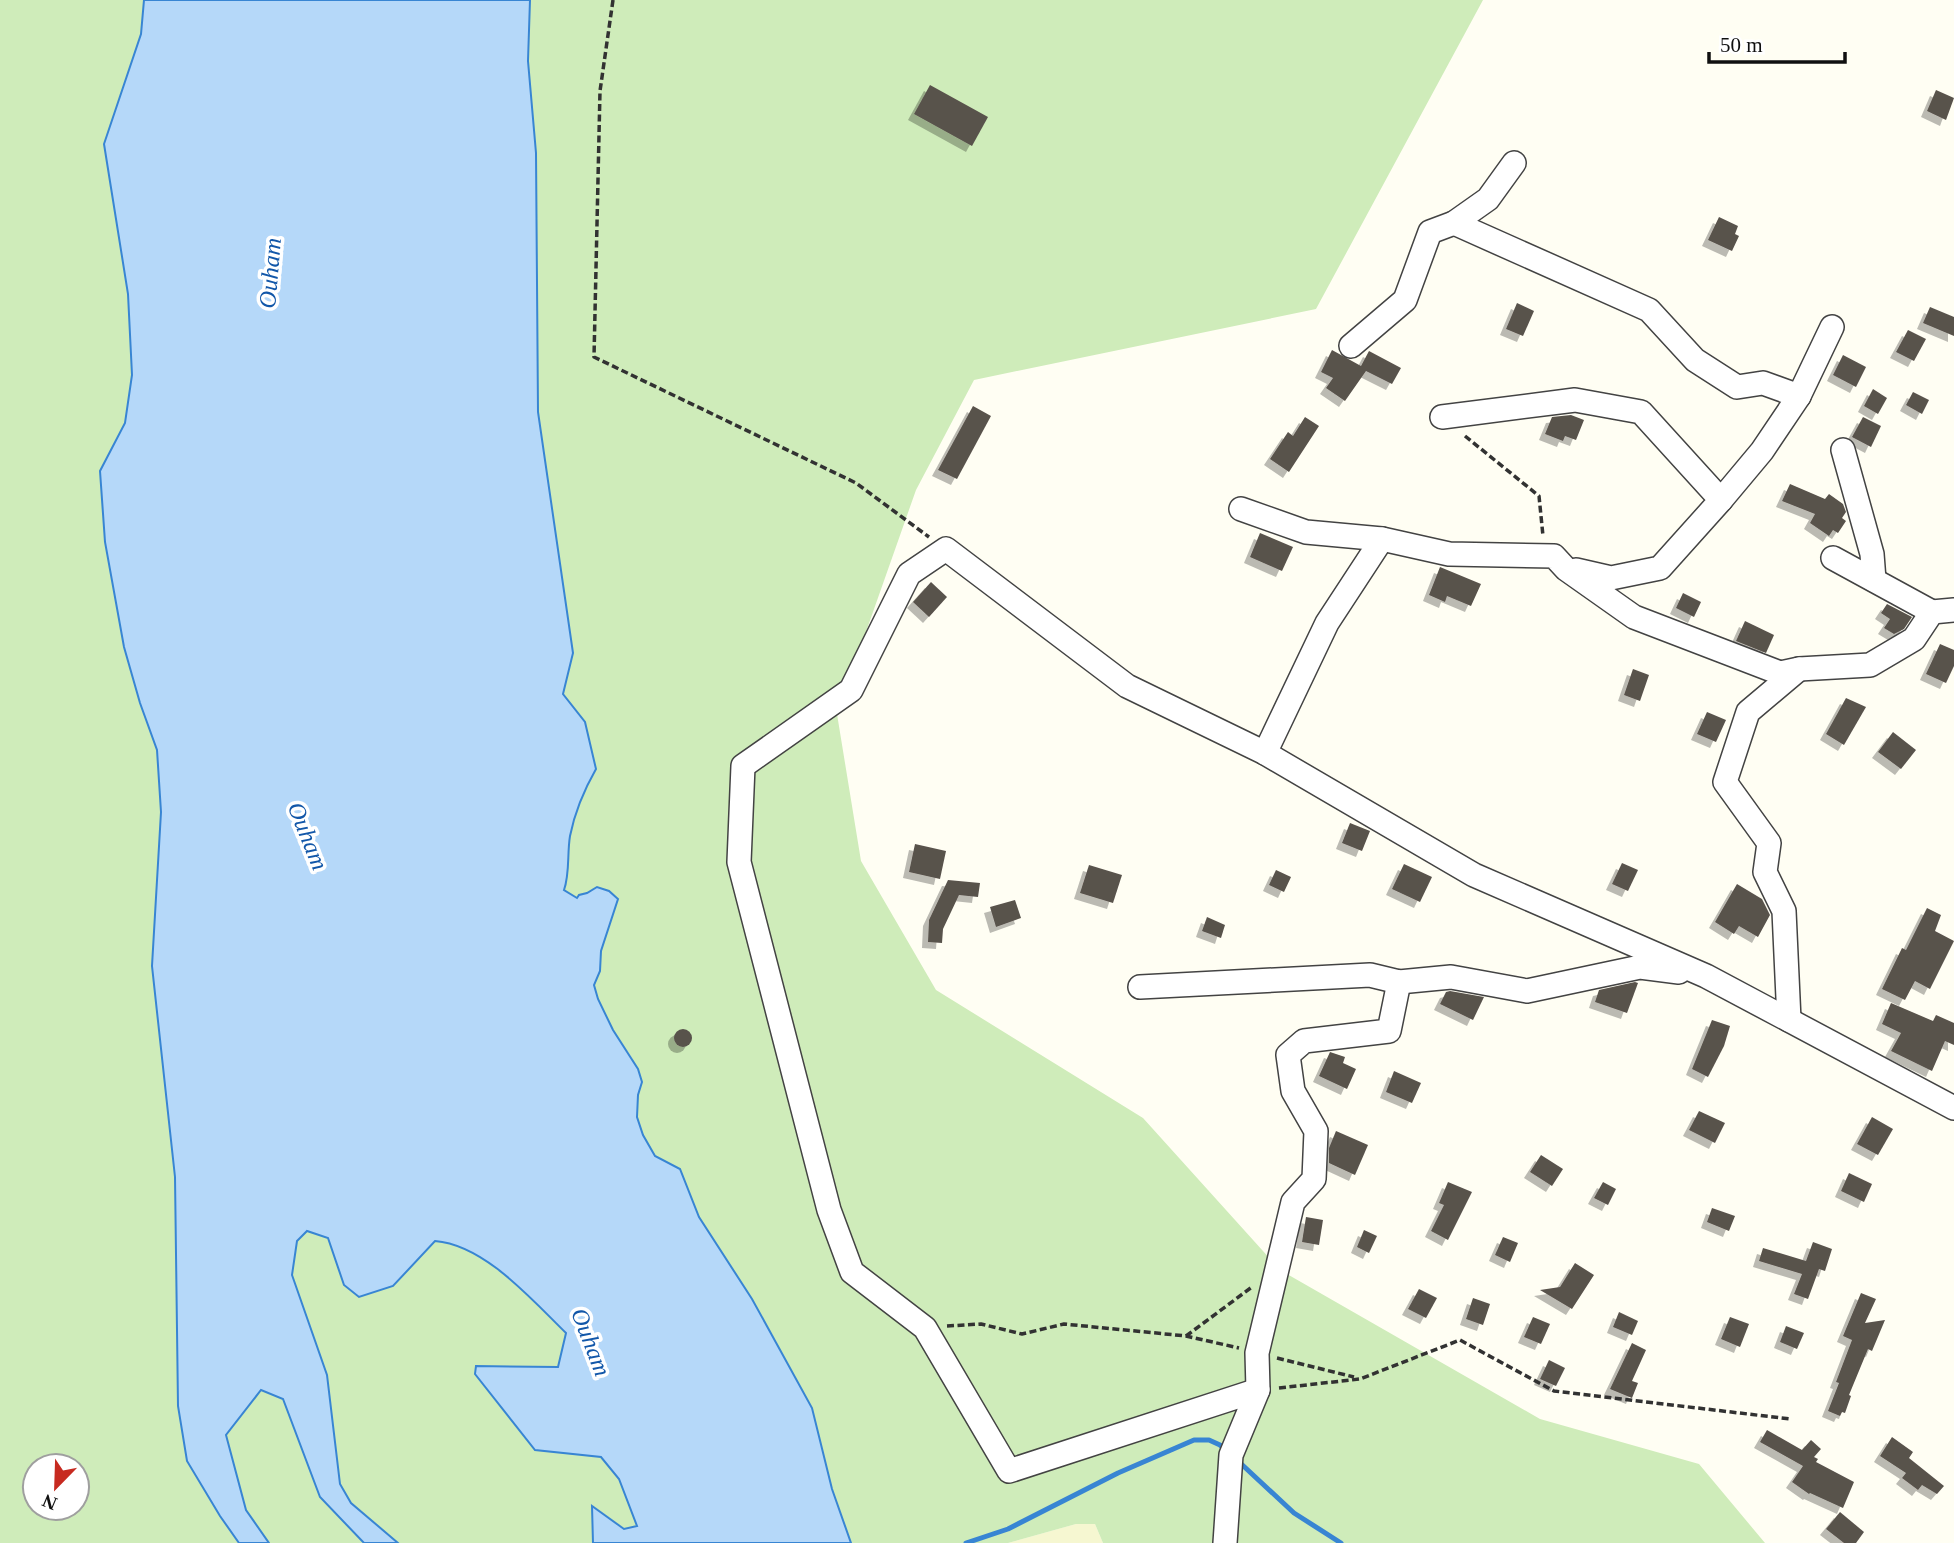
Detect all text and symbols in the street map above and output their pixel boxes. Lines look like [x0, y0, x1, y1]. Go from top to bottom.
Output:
scale bar [1709, 21, 1846, 65]
text: 50 m [1720, 33, 1763, 57]
water label: Ouham [254, 237, 286, 309]
water label: Ouham [283, 798, 333, 874]
water label: Ouham [566, 1304, 616, 1380]
north arrow [21, 1452, 91, 1522]
text: N [39, 1490, 60, 1515]

